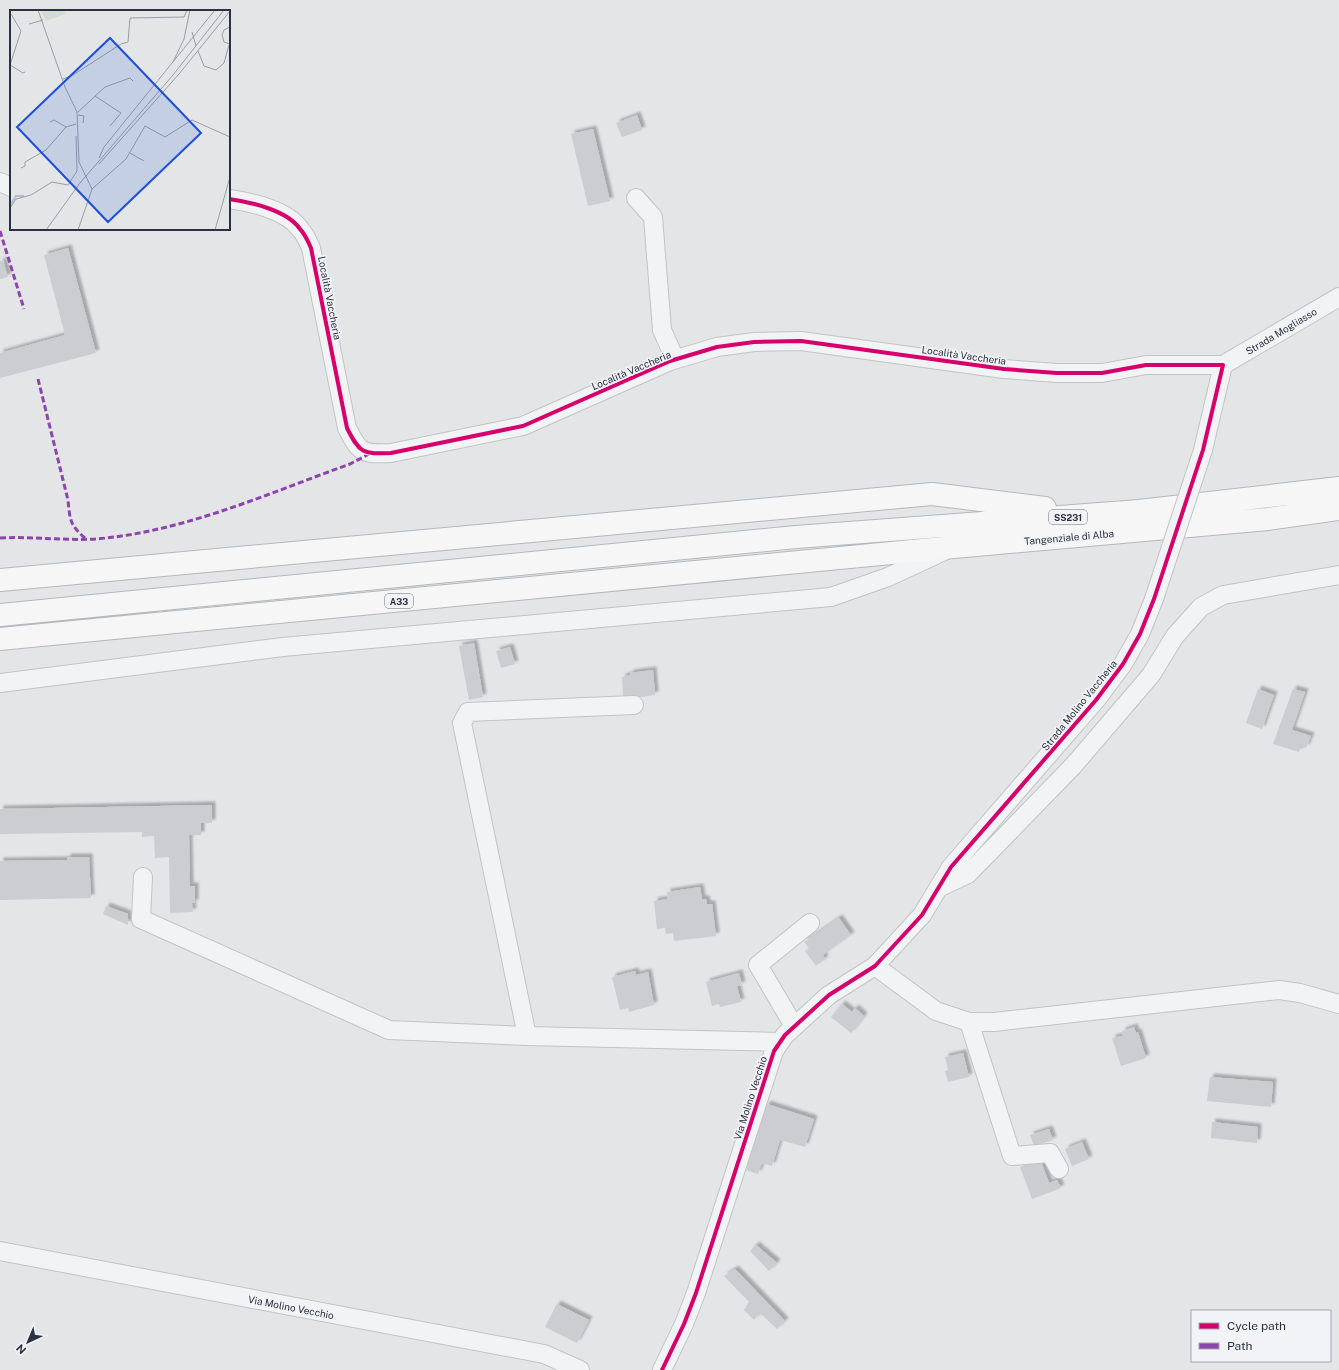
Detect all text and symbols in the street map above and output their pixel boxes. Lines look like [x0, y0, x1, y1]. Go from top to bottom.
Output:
inset map [10, 10, 230, 230]
street label: Località Vaccheria [316, 255, 344, 341]
street label: Strada Mogliasso [1243, 305, 1319, 357]
street label: Località Vaccheria [921, 343, 1007, 367]
street label: Località Vaccheria [589, 348, 673, 392]
road number: SS231 [1049, 510, 1087, 524]
street label: Tangenziale di Alba [1024, 527, 1114, 547]
road number: A33 [385, 594, 413, 608]
street label: Strada Molino Vaccheria [1039, 657, 1119, 753]
street label: Via Molino Vecchio [731, 1054, 769, 1141]
street label: Via Molino Vecchio [247, 1293, 335, 1321]
legend [1191, 1310, 1331, 1362]
text: Cycle path [1227, 1319, 1286, 1333]
north arrow [8, 1322, 48, 1362]
text: Path [1227, 1339, 1253, 1353]
text: N [14, 1342, 28, 1356]

